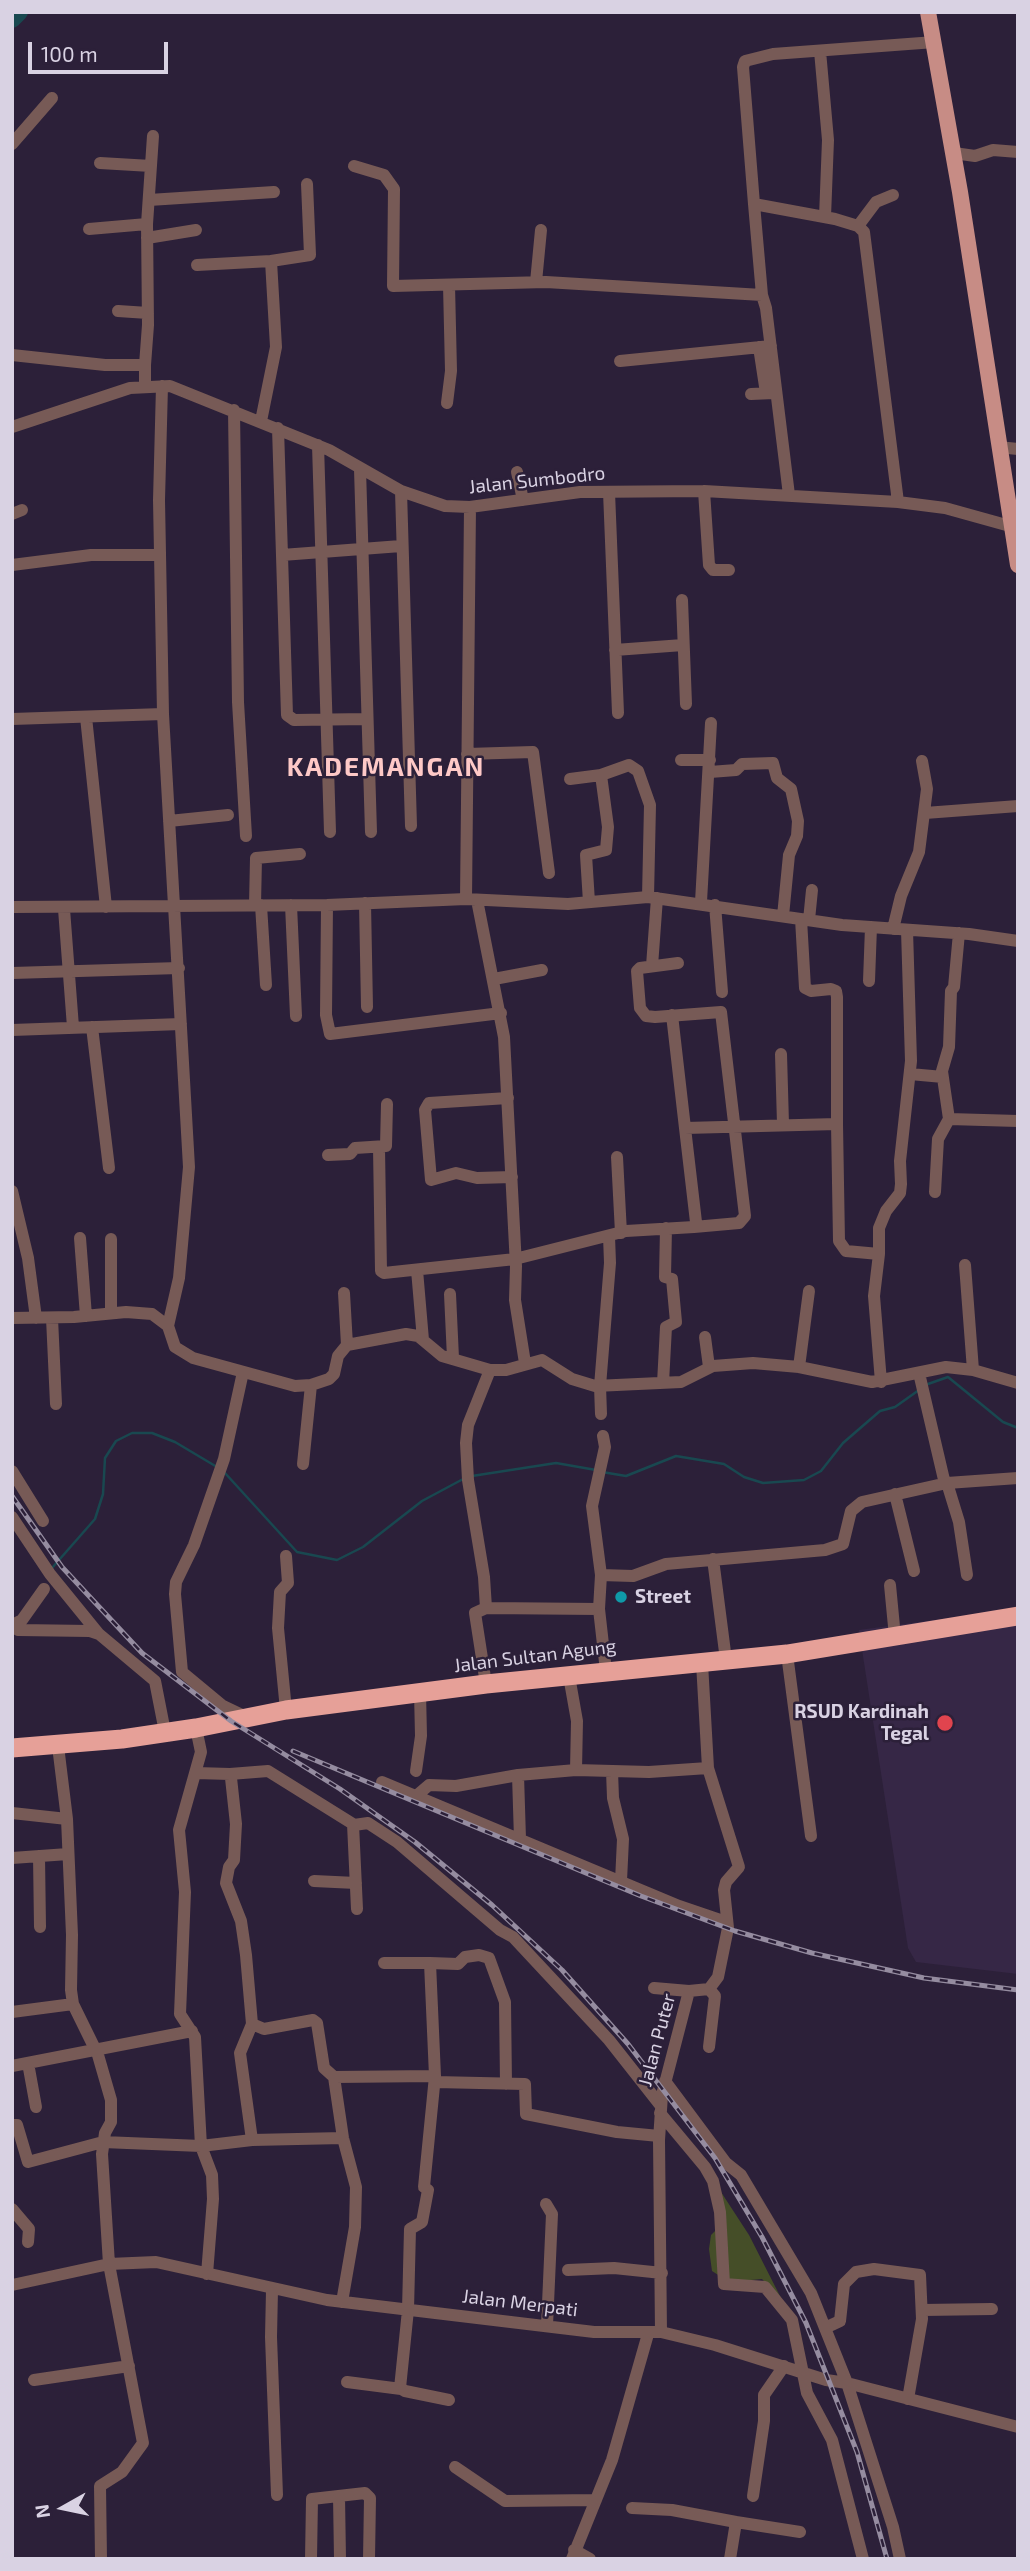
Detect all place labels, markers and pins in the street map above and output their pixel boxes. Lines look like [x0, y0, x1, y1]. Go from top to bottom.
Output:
place label: Street [635, 1586, 691, 1608]
marker: Street [613, 1589, 629, 1605]
place label: RSUD Kardinah Tegal [794, 1701, 929, 1745]
marker: RSUD Kardinah Tegal [935, 1713, 955, 1733]

